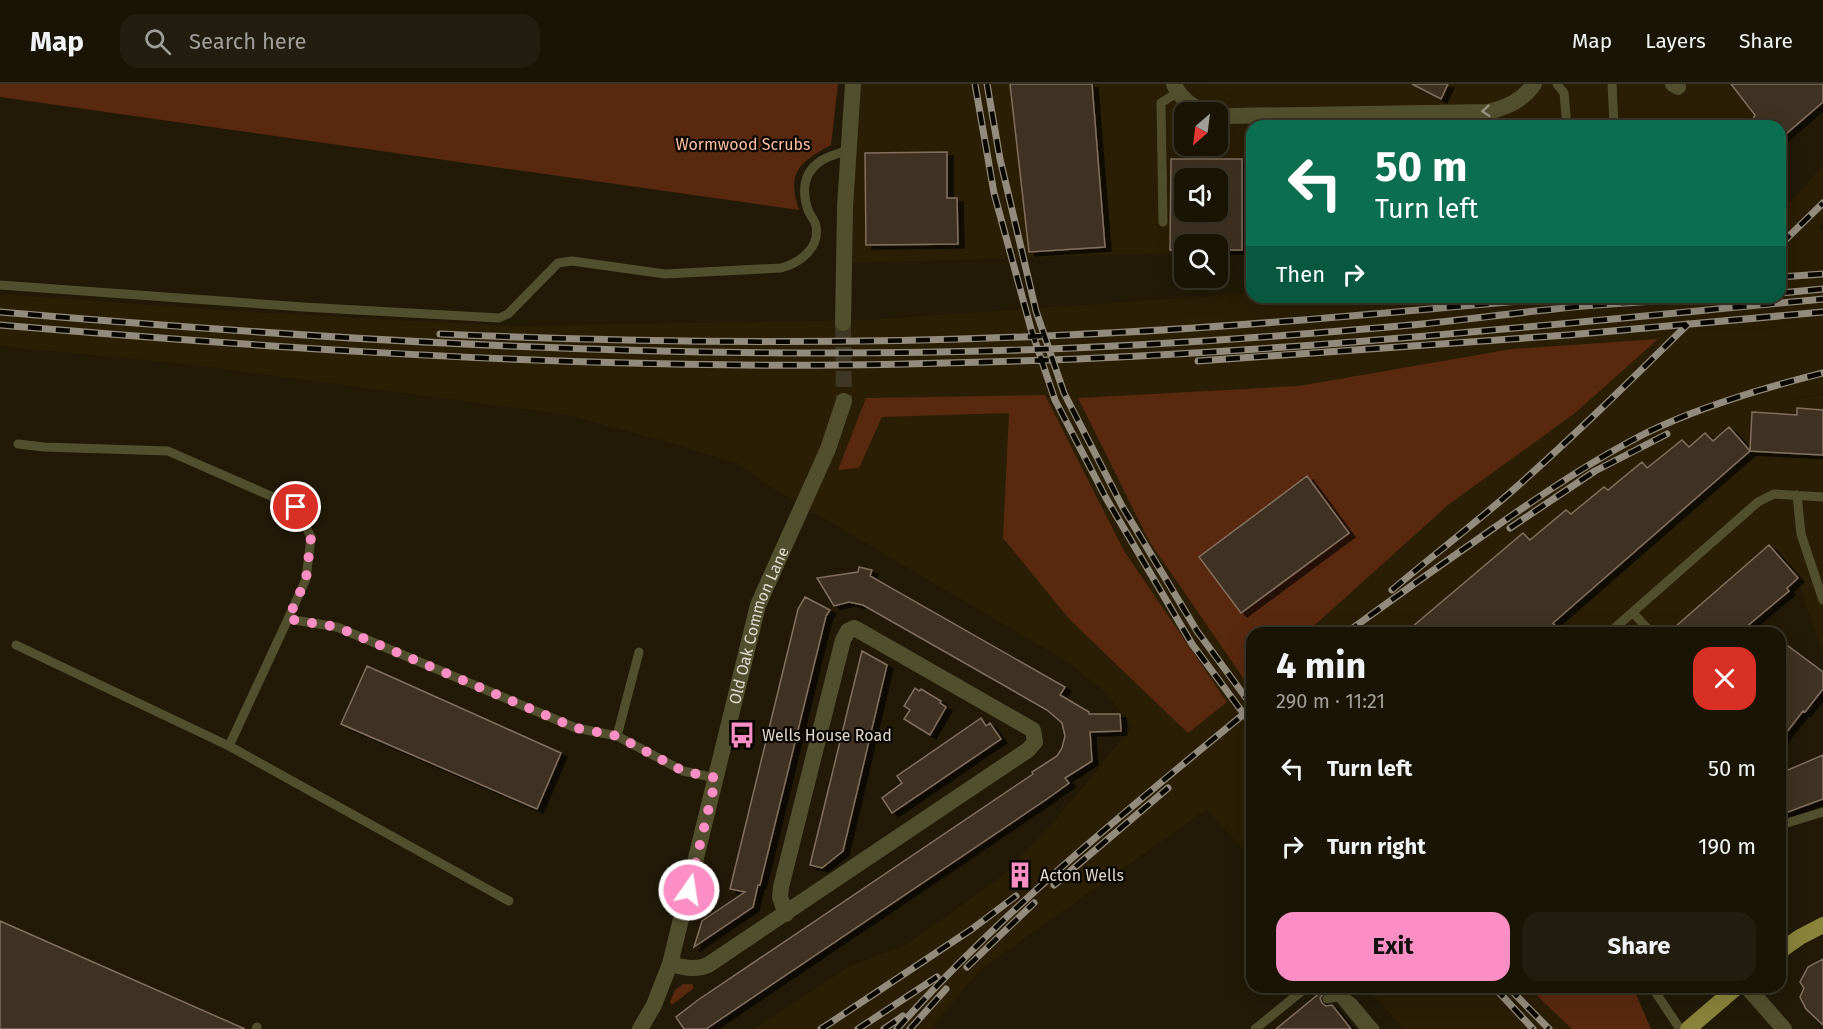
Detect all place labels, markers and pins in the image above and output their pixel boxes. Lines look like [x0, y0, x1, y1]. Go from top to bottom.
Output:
pin [270, 481, 321, 532]
bus stop icon: Wells House Road [727, 720, 757, 750]
place label: Wells House Road [762, 726, 892, 745]
building icon: Acton Wells [1005, 860, 1035, 890]
place label: Acton Wells [1040, 866, 1124, 885]

